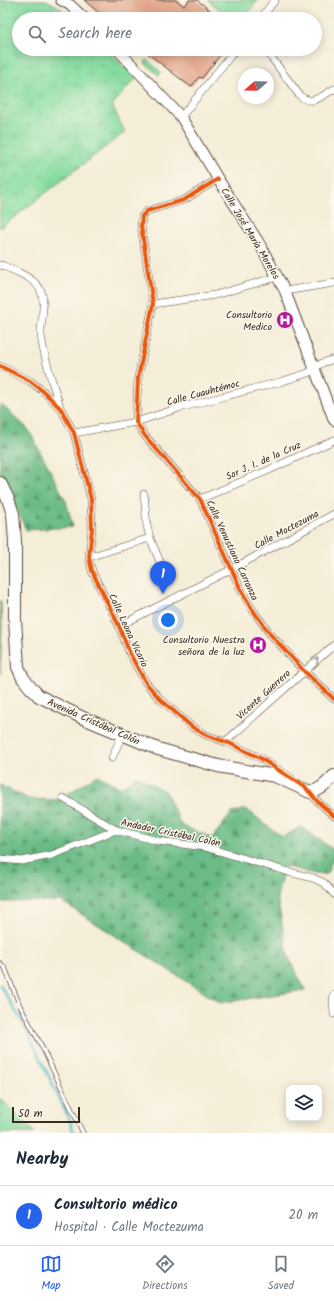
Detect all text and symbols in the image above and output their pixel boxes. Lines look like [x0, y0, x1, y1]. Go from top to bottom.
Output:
search box [12, 12, 322, 56]
text: Search here [58, 22, 132, 46]
icon: search [26, 23, 48, 45]
north arrow [238, 68, 274, 104]
street label: Calle José María Morelos [216, 185, 284, 283]
place label: Consultorio Medico [226, 307, 272, 335]
hospital icon: Consultorio Medico [275, 310, 295, 330]
street label: Calle Cuauhtémoc [165, 375, 242, 410]
street label: Sor J. I. de la Cruz [223, 437, 304, 485]
street label: Calle Venustiano Carranza [202, 497, 263, 604]
street label: Calle Moctezuma [251, 506, 322, 554]
pin: 1 [150, 561, 176, 594]
street label: Calle Leona Vicario [104, 591, 152, 670]
your location [158, 610, 178, 630]
place label: Consultorio Nuestra señora de la luz [163, 632, 246, 660]
hospital icon: Consultorio Nuestra señora de la luz [248, 635, 268, 655]
one-way arrow [312, 657, 319, 664]
street label: Vicente Guerrero [233, 665, 295, 724]
street label: Avenida Cristóbal Colón [45, 694, 142, 750]
street label: Andador Cristóbal Colón [119, 815, 222, 851]
map controls [286, 1085, 322, 1121]
button: layers [286, 1085, 322, 1121]
scale bar [12, 1105, 80, 1124]
text: 50 m [18, 1105, 43, 1123]
text: Nearby [16, 1146, 68, 1173]
text: Consultorio médico [54, 1193, 178, 1217]
text: 1 [27, 1205, 31, 1226]
text: 20 m [288, 1205, 318, 1226]
text: Hospital · Calle Moctezuma [54, 1217, 204, 1238]
tab: Map [40, 1253, 62, 1295]
tab: Directions [142, 1253, 188, 1295]
tab: Saved [268, 1253, 294, 1295]

